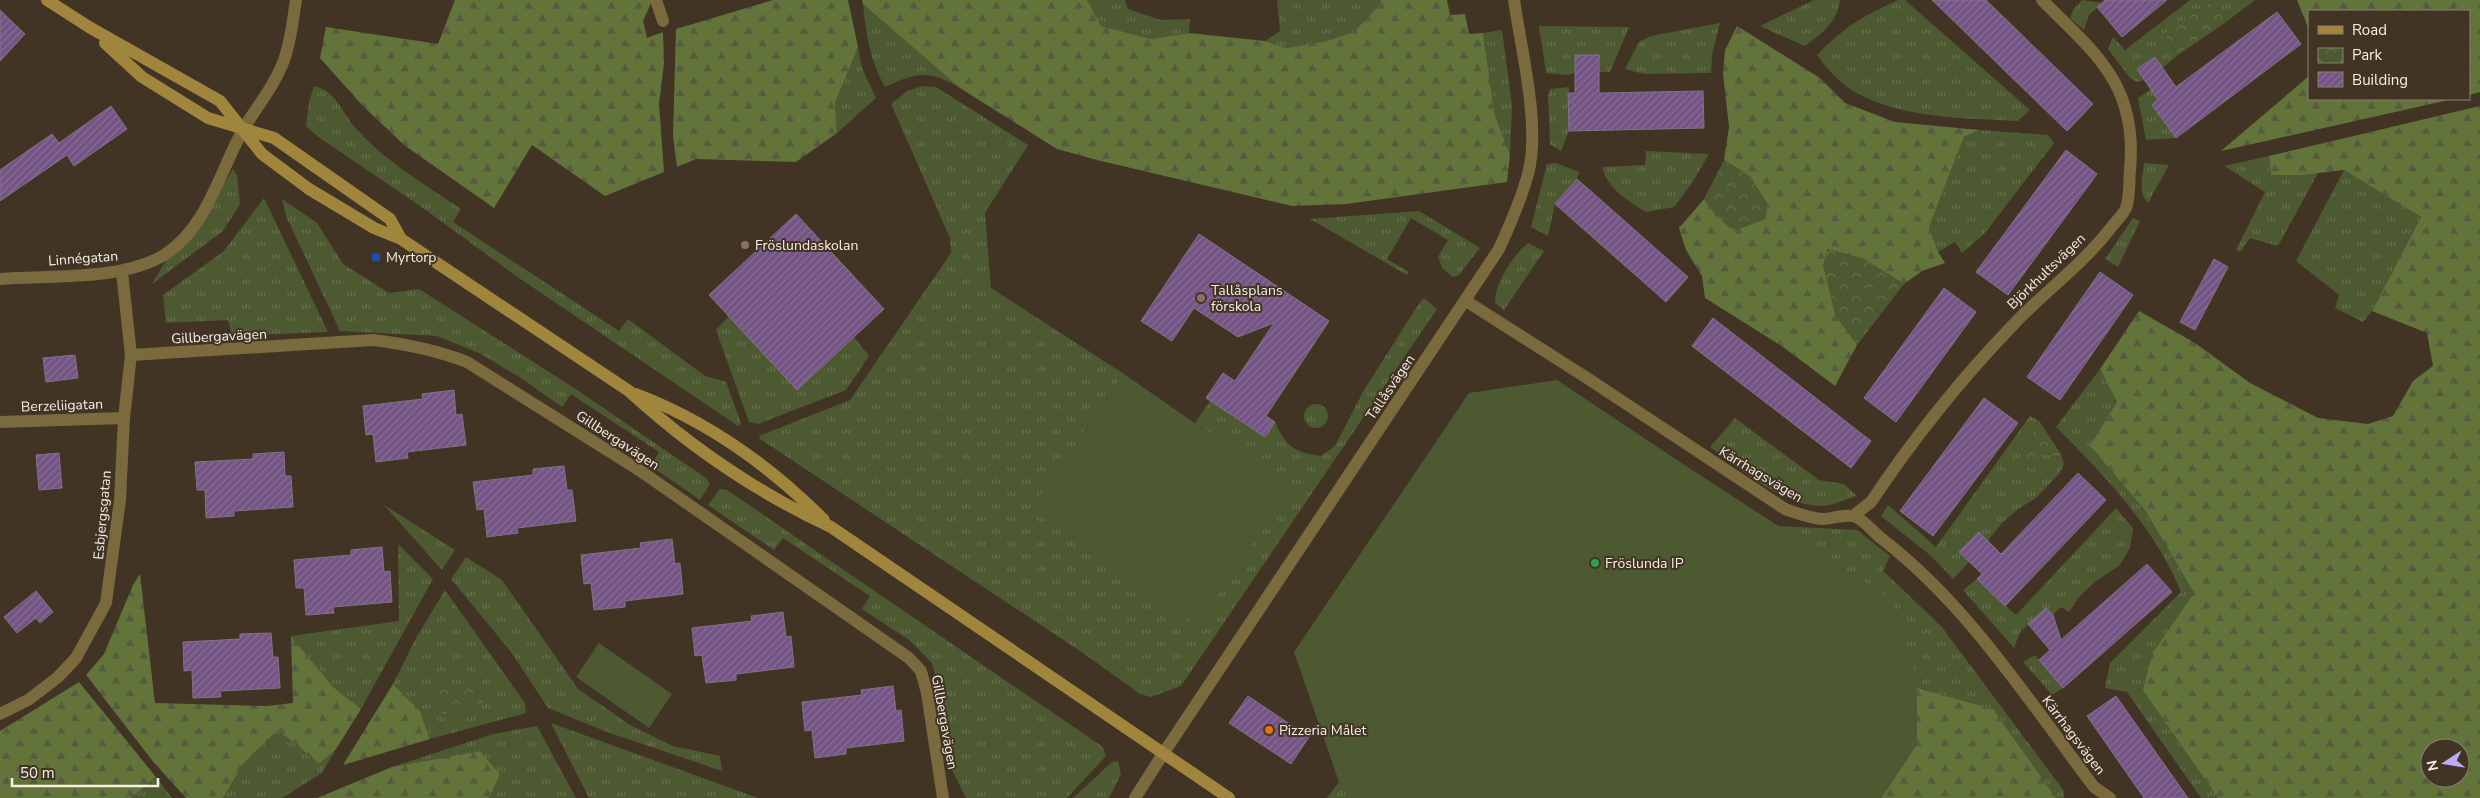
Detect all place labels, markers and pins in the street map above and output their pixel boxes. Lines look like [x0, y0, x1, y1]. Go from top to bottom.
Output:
place label: Fröslundaskolan [755, 236, 858, 255]
marker: Fröslundaskolan [739, 239, 751, 251]
place label: Myrtorp [386, 248, 436, 267]
marker: Myrtorp [370, 251, 382, 263]
place label: Tallåsplans förskola [1211, 281, 1283, 316]
marker: Tallåsplans förskola [1195, 292, 1207, 304]
place label: Fröslunda IP [1605, 554, 1684, 573]
marker: Fröslunda IP [1589, 557, 1601, 569]
place label: Pizzeria Målet [1279, 721, 1367, 740]
marker: Pizzeria Målet [1263, 724, 1275, 736]

